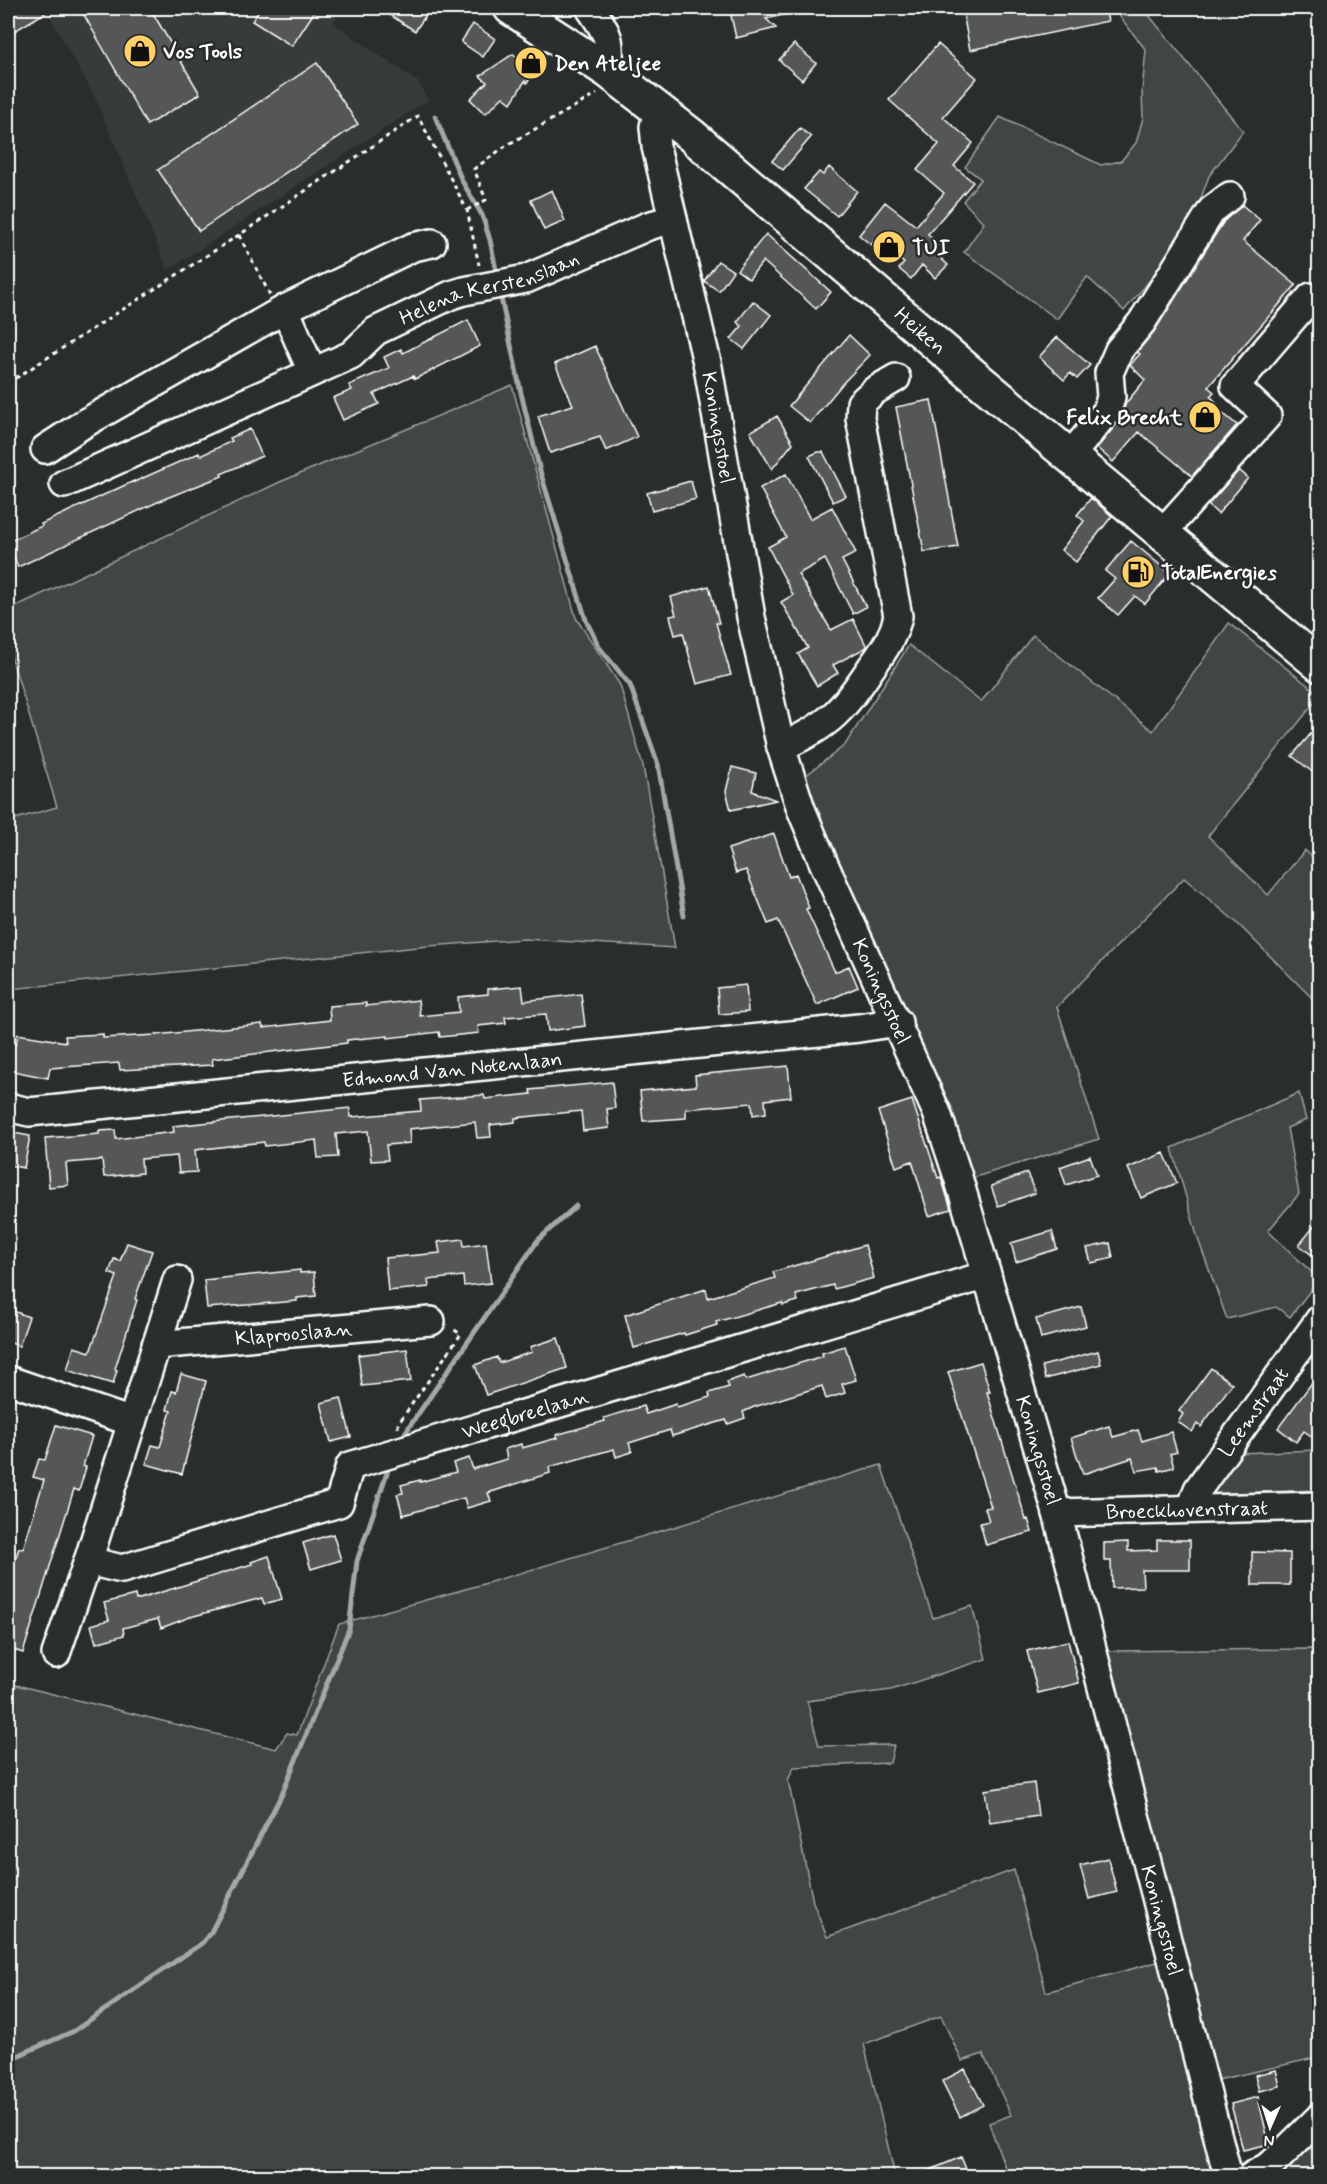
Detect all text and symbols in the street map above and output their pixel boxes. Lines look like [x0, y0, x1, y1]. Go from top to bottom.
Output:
shop icon: Vos Tools [122, 33, 158, 69]
place label: Vos Tools [163, 38, 243, 66]
shop icon: Den Ateljee [513, 45, 549, 81]
place label: Den Ateljee [554, 50, 661, 78]
shop icon: TUI [871, 229, 907, 265]
place label: TUI [912, 234, 951, 262]
street label: Helena Kerstenslaan [395, 245, 584, 333]
street label: Heiken [888, 301, 952, 362]
street label: Koningsstoel [694, 370, 741, 486]
shop icon: Felix Brecht [1187, 399, 1223, 435]
place label: Felix Brecht [1066, 404, 1183, 432]
fuel station icon: TotalEnergies [1120, 554, 1156, 590]
place label: TotalEnergies [1161, 559, 1277, 589]
street label: Koningsstoel [845, 934, 917, 1049]
street label: Edmond Van Notenlaan [341, 1045, 564, 1095]
street label: Klaprooslaan [234, 1315, 354, 1353]
street label: Leemstraat [1212, 1362, 1296, 1463]
street label: Weegbreelaan [458, 1382, 593, 1447]
street label: Koningsstoel [1008, 1392, 1067, 1509]
street label: Broeckhovenstraat [1106, 1494, 1269, 1527]
street label: Koningsstoel [1133, 1862, 1189, 1979]
north arrow [1240, 2097, 1300, 2157]
text: N [1263, 2130, 1275, 2151]

